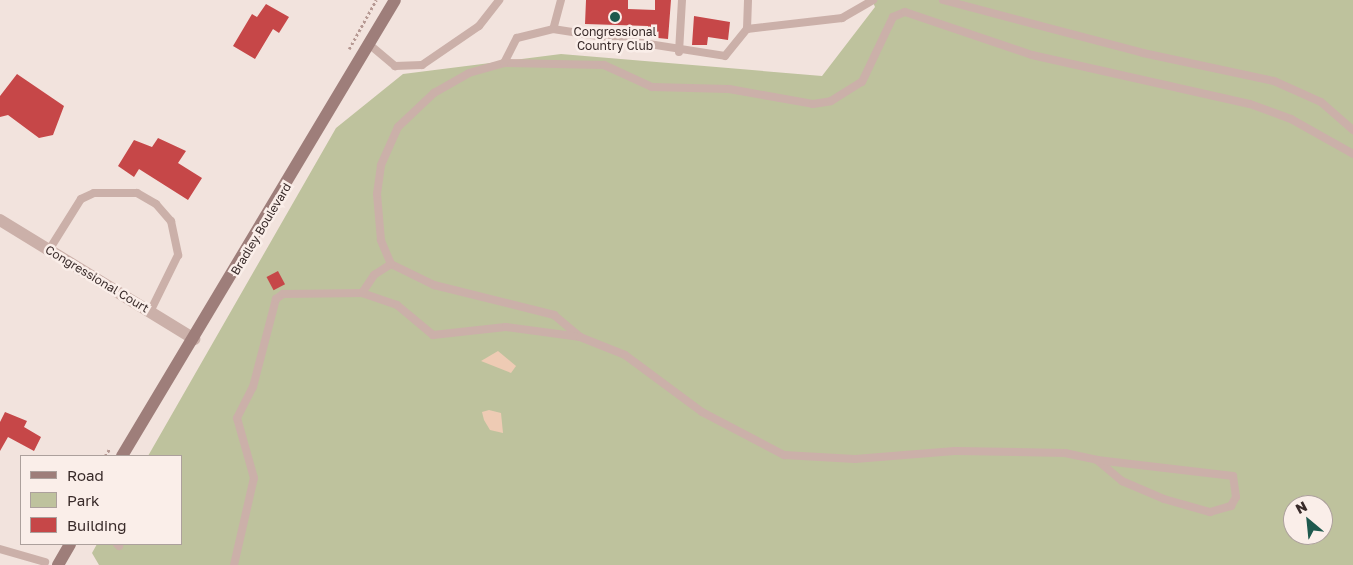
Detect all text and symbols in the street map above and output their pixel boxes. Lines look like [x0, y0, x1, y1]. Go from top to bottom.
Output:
marker: Congressional Country Club [609, 11, 621, 23]
place label: Congressional Country Club [574, 25, 656, 53]
street label: Bradley Boulevard [228, 180, 294, 278]
street label: Congressional Court [43, 242, 151, 316]
legend [20, 455, 182, 545]
text: Road [67, 466, 104, 484]
text: Park [67, 491, 99, 509]
north arrow [1283, 495, 1333, 545]
text: N [1292, 497, 1310, 517]
text: Building [67, 516, 127, 534]

